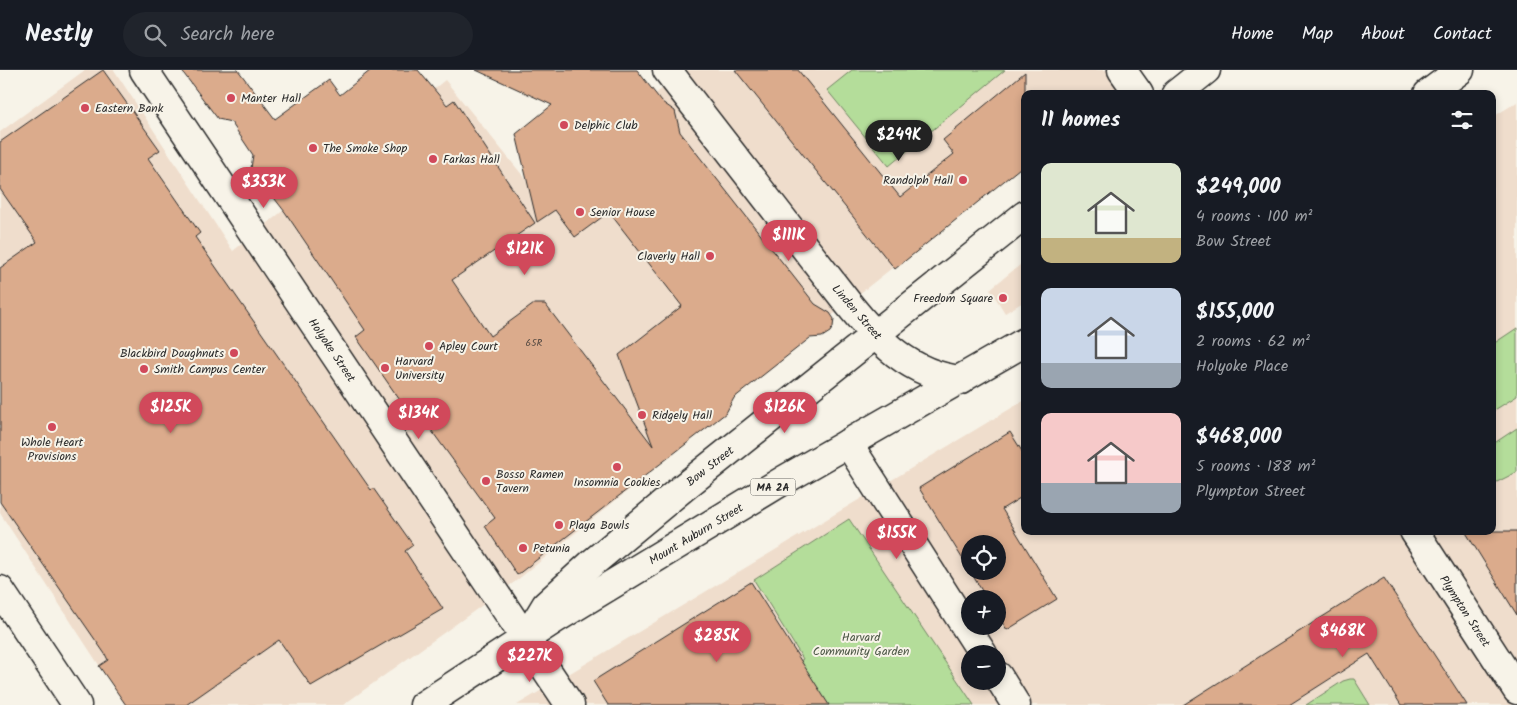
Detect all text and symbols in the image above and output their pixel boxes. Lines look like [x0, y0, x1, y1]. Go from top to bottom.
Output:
search box [123, 12, 473, 57]
text: Nestly [25, 15, 93, 54]
text: Search here [181, 20, 274, 50]
text: Home [1231, 20, 1274, 49]
text: Map [1302, 20, 1333, 49]
text: About [1361, 20, 1405, 49]
text: Contact [1433, 20, 1492, 49]
icon: search [141, 21, 169, 49]
place label: Manter Hall [241, 89, 301, 108]
marker: Manter Hall [225, 92, 237, 104]
place label: Eastern Bank [95, 99, 164, 118]
marker: Eastern Bank [79, 102, 91, 114]
text: 11 homes [1041, 104, 1120, 137]
icon: filters [1448, 106, 1476, 134]
place label: Delphic Club [574, 116, 638, 135]
marker: Delphic Club [558, 119, 570, 131]
pin: $249K [864, 119, 934, 162]
text: $249K [876, 123, 922, 148]
place label: The Smoke Shop [323, 139, 408, 158]
marker: The Smoke Shop [307, 142, 319, 154]
place label: Farkas Hall [443, 150, 500, 169]
marker: Farkas Hall [427, 153, 439, 165]
pin: $353K [229, 166, 299, 209]
text: $353K [242, 170, 286, 195]
place label: Randolph Hall [883, 171, 953, 190]
text: $249,000 [1196, 171, 1281, 204]
marker: Randolph Hall [957, 174, 969, 186]
icon: home [1081, 183, 1141, 243]
place label: Senior House [590, 203, 656, 222]
text: 4 rooms · 100 m² [1196, 204, 1312, 229]
marker: Senior House [574, 206, 586, 218]
pin: $111K [754, 220, 824, 262]
text: $111K [772, 223, 806, 248]
text: Bow Street [1196, 229, 1271, 254]
pin: $121K [490, 234, 560, 276]
text: $121K [506, 237, 544, 262]
place label: Claverly Hall [637, 247, 700, 266]
marker: Claverly Hall [704, 250, 716, 262]
street label: Linden Street [827, 280, 887, 345]
place label: Freedom Square [913, 289, 994, 308]
marker: Freedom Square [997, 292, 1009, 304]
text: $155,000 [1196, 296, 1274, 329]
icon: home [1081, 308, 1141, 368]
street label: Holyoke Street [303, 314, 360, 386]
text: 2 rooms · 62 m² [1196, 329, 1310, 354]
house number: 65R [526, 335, 543, 351]
place label: Apley Court [439, 337, 498, 356]
marker: Apley Court [423, 340, 435, 352]
place label: Blackbird Doughnuts [120, 344, 224, 363]
marker: Blackbird Doughnuts [228, 347, 240, 359]
place label: Harvard University [395, 352, 444, 385]
text: Holyoke Place [1196, 354, 1288, 379]
place label: Smith Campus Center [154, 360, 266, 379]
marker: Harvard University [379, 362, 391, 374]
marker: Smith Campus Center [138, 363, 150, 375]
pin: $125K [136, 392, 206, 434]
pin: $126K [750, 392, 820, 434]
text: $125K [150, 395, 192, 420]
text: $126K [764, 395, 806, 420]
pin: $134K [384, 398, 454, 440]
text: $134K [398, 401, 440, 426]
place label: Ridgely Hall [652, 406, 712, 425]
marker: Ridgely Hall [636, 409, 648, 421]
marker: Whole Heart Provisions [46, 421, 58, 433]
text: $468,000 [1196, 421, 1281, 454]
place label: Whole Heart Provisions [21, 433, 83, 466]
icon: home [1081, 433, 1141, 493]
street label: Bow Street [682, 441, 739, 491]
text: 5 rooms · 188 m² [1196, 454, 1315, 479]
marker: Insomnia Cookies [611, 461, 623, 473]
place label: Bosso Ramen Tavern [496, 465, 564, 498]
place label: Insomnia Cookies [574, 473, 660, 492]
marker: Bosso Ramen Tavern [480, 475, 492, 487]
road number: MA 2A [750, 478, 796, 496]
text: Plympton Street [1196, 479, 1305, 504]
street label: Mount Auburn Street [645, 498, 747, 570]
place label: Playa Bowls [569, 516, 629, 535]
pin: $155K [862, 518, 932, 560]
marker: Playa Bowls [553, 519, 565, 531]
text: $155K [877, 521, 917, 546]
map controls [961, 535, 1006, 690]
button: locate [961, 535, 1006, 580]
place label: Petunia [533, 539, 571, 558]
marker: Petunia [517, 542, 529, 554]
street label: Plympton Street [1434, 572, 1495, 651]
button: + [961, 590, 1006, 635]
pin: $468K [1308, 616, 1378, 658]
text: $468K [1320, 619, 1366, 644]
pin: $285K [682, 620, 752, 663]
text: $285K [694, 624, 740, 649]
park label: Harvard Community Garden [813, 628, 909, 661]
pin: $227K [495, 640, 565, 683]
text: $227K [507, 644, 553, 669]
button: − [961, 645, 1006, 690]

